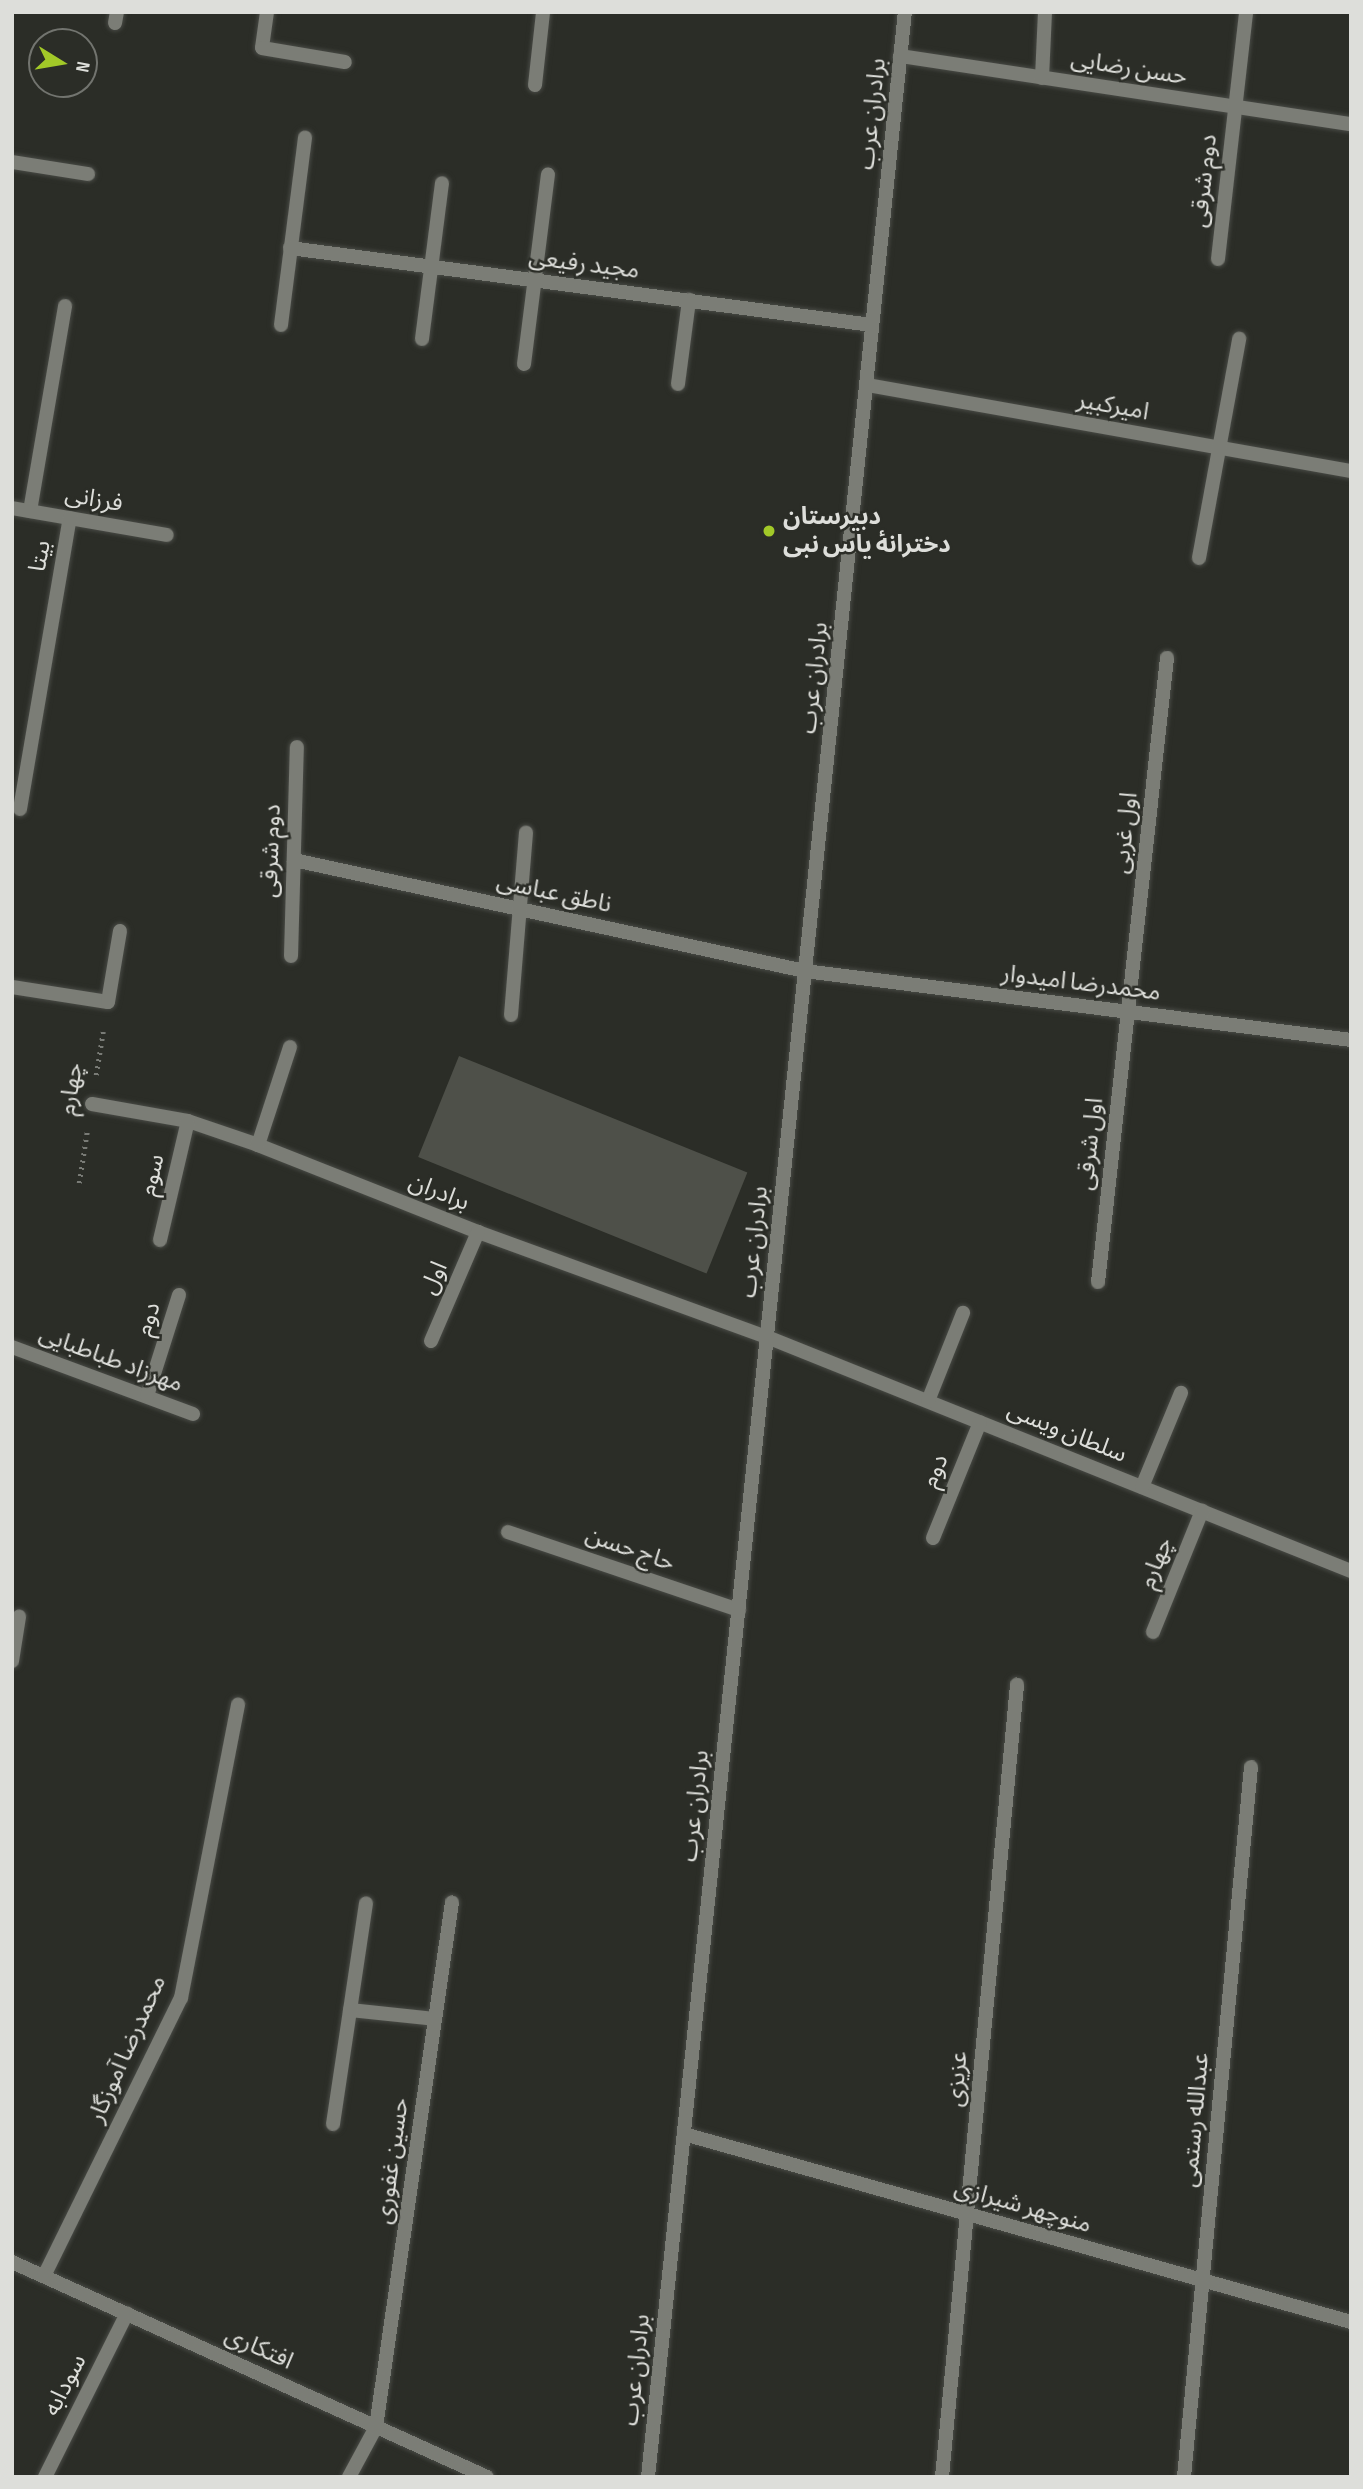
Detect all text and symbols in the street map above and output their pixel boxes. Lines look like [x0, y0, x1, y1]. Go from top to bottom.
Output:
north arrow [28, 28, 98, 98]
street label: حسن رضایی [1069, 45, 1189, 91]
street label: برادران عرب [852, 57, 892, 171]
text: N [70, 60, 94, 74]
street label: دوم شرقی [1185, 133, 1223, 229]
street label: مجید رفیعی [527, 243, 641, 285]
street label: امیرکبیر [1075, 386, 1151, 426]
street label: فرزانی [63, 480, 125, 518]
place label: دبیرستان دخترانهٔ یاس نبی [783, 503, 951, 559]
marker: دبیرستان دخترانهٔ یاس نبی [761, 523, 777, 539]
street label: بیتا [23, 538, 57, 574]
street label: برادران عرب [794, 621, 834, 735]
street label: اول غربی [1106, 791, 1144, 875]
street label: دوم شرقی [255, 804, 287, 898]
street label: ناطق عباسی [494, 867, 614, 919]
street label: محمدرضا امیدوار [1000, 959, 1162, 1007]
street label: چهارم [53, 1061, 89, 1117]
street label: اول شرقی [1071, 1096, 1109, 1192]
street label: سوم [133, 1151, 171, 1199]
street label: برادران [404, 1167, 474, 1217]
street label: برادران عرب [734, 1185, 774, 1299]
street label: اول [414, 1257, 454, 1299]
street label: دوم [129, 1298, 167, 1340]
street label: مهرزاد طباطبایی [35, 1320, 187, 1398]
street label: سلطان ویسی [1003, 1395, 1131, 1469]
street label: دوم [915, 1450, 955, 1492]
street label: حاج حسن [582, 1520, 678, 1578]
street label: چهارم [1133, 1533, 1179, 1593]
street label: برادران عرب [675, 1749, 715, 1863]
street label: محمدرضا آموزگار [82, 1971, 172, 2127]
street label: عزیزی [940, 2050, 974, 2108]
street label: عبدالله رستمی [1175, 2051, 1215, 2189]
street label: حسین غفوری [369, 2096, 415, 2226]
street label: منوچهر شیرازی [951, 2173, 1095, 2239]
street label: برادران عرب [616, 2313, 656, 2427]
street label: افتکاری [220, 2320, 298, 2376]
street label: سودابه [37, 2349, 93, 2421]

